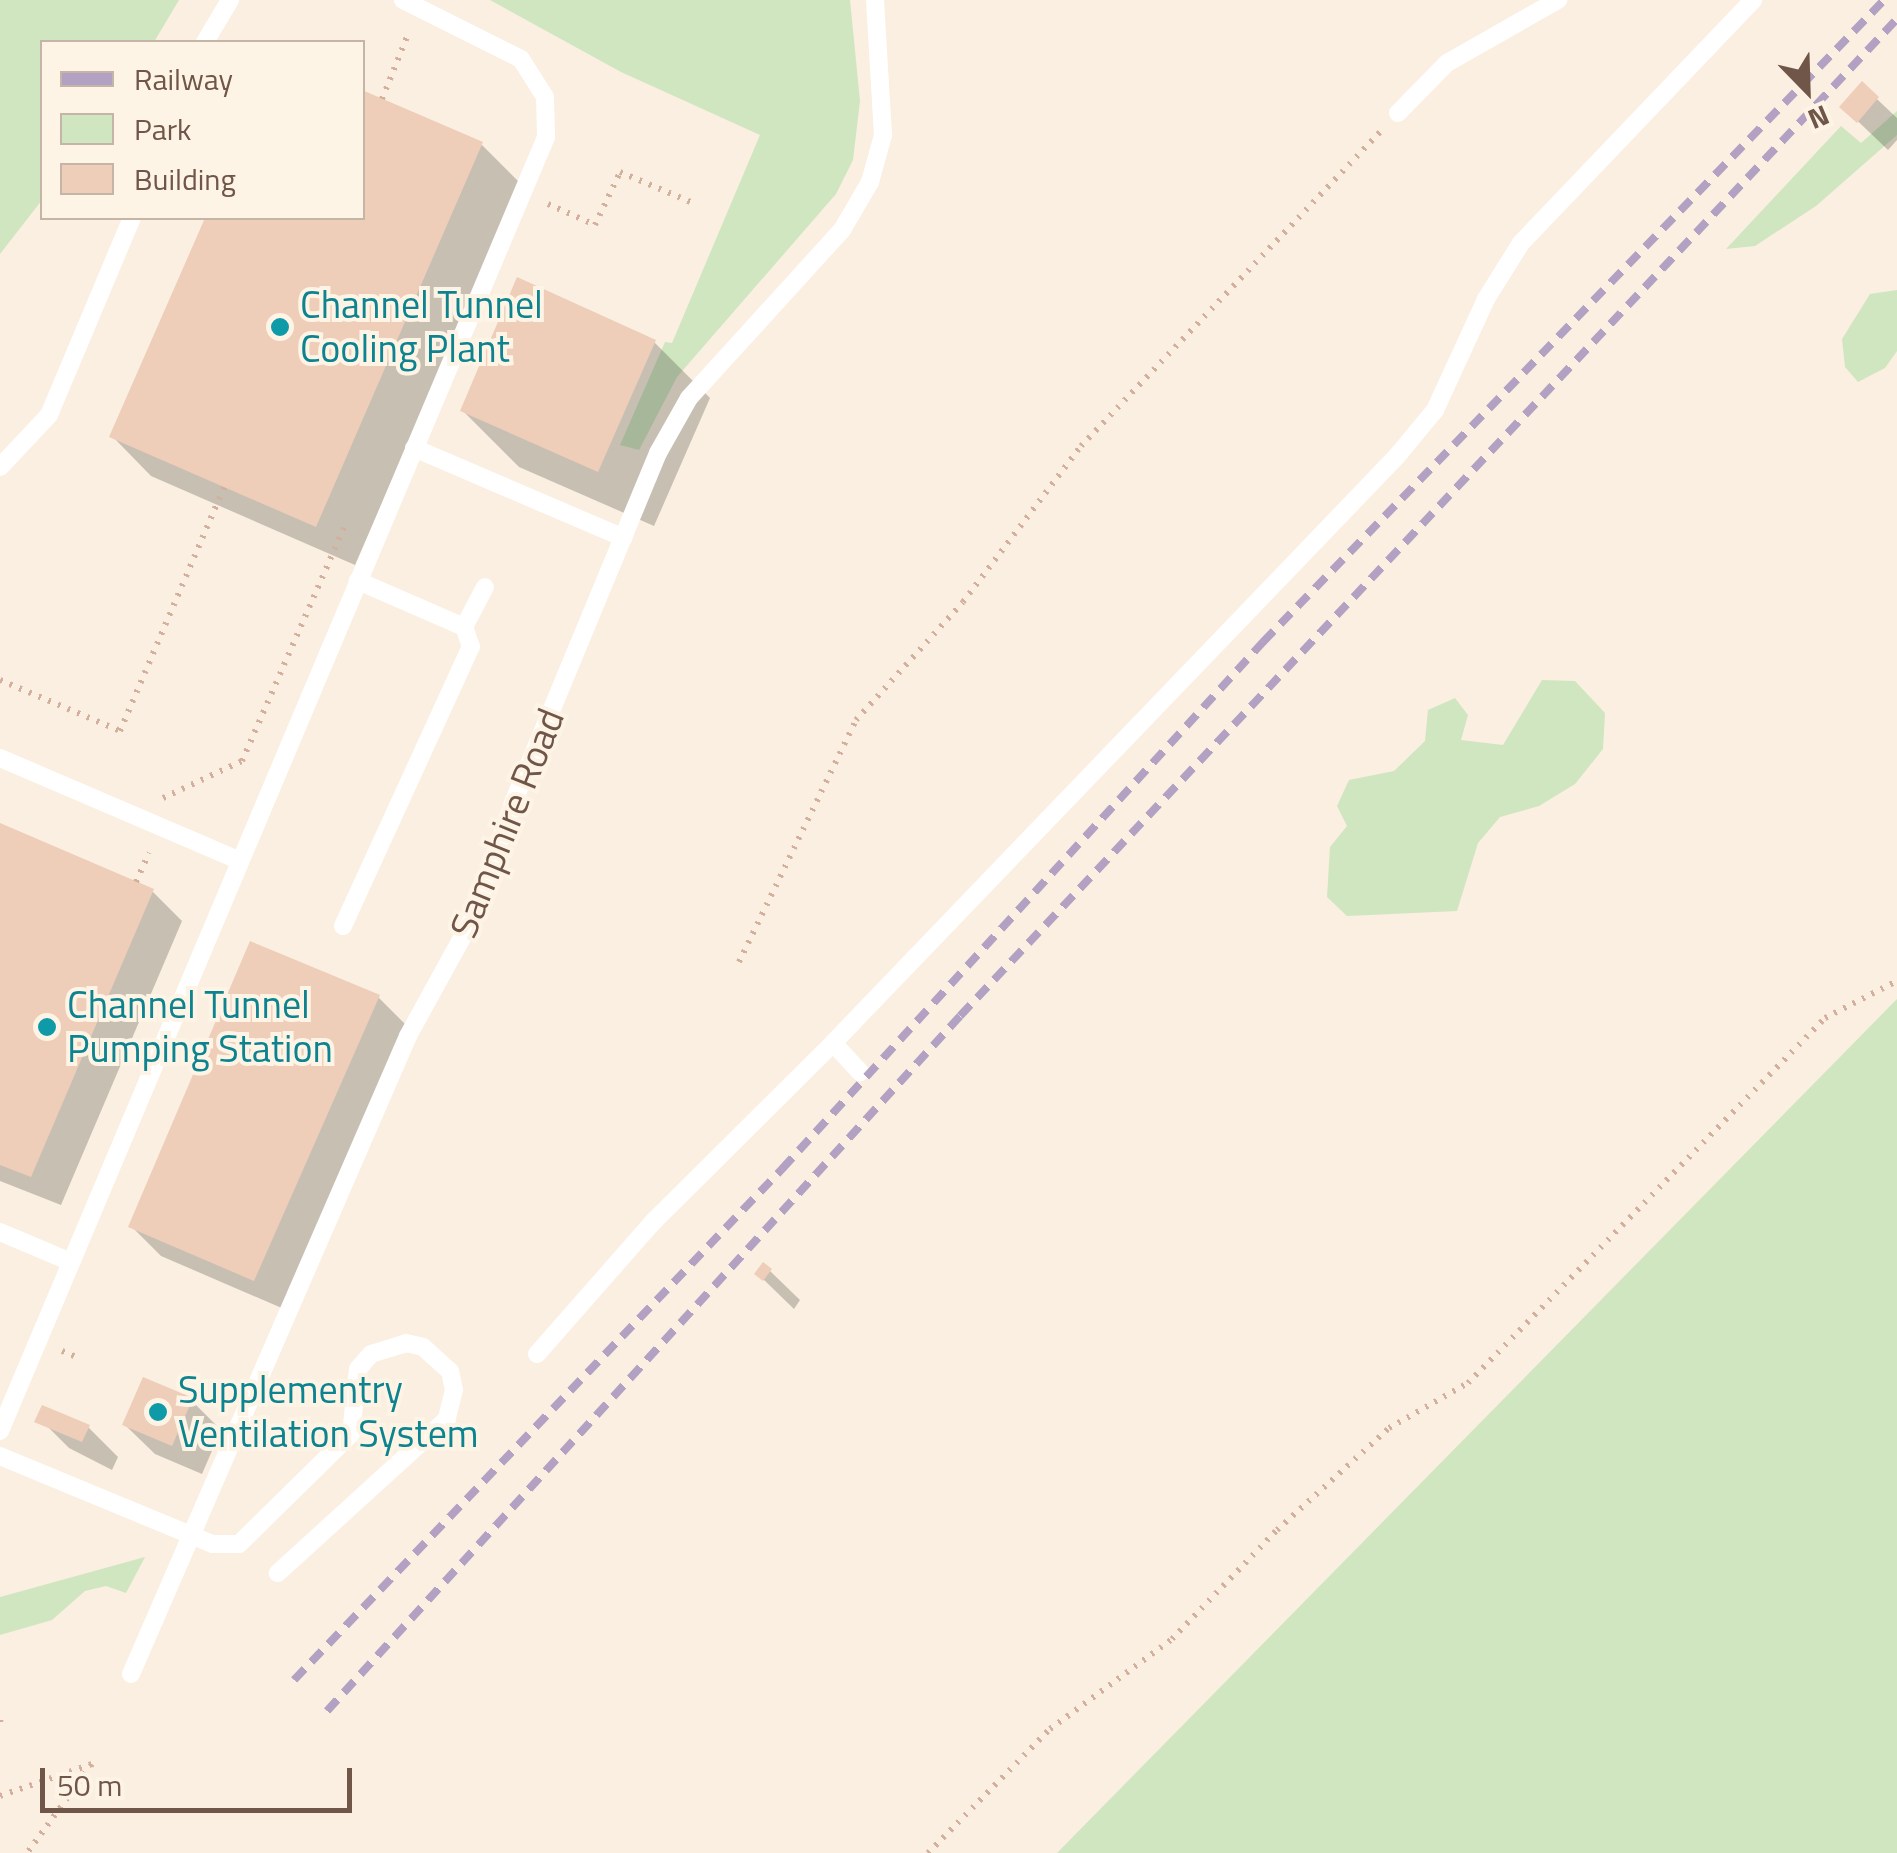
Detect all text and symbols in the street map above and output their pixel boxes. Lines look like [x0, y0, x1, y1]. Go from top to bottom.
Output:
legend [40, 40, 365, 220]
north arrow [1757, 40, 1857, 140]
text: Railway [134, 56, 233, 102]
text: N [1802, 94, 1836, 142]
text: Park [134, 106, 191, 152]
text: Building [134, 156, 236, 202]
place label: Channel Tunnel Cooling Plant [300, 282, 543, 372]
marker: Channel Tunnel Cooling Plant [269, 316, 291, 338]
street label: Samphire Road [440, 702, 574, 944]
place label: Channel Tunnel Pumping Station [67, 982, 333, 1072]
marker: Channel Tunnel Pumping Station [36, 1016, 58, 1038]
place label: Supplementry Ventilation System [178, 1367, 479, 1456]
marker: Supplementry Ventilation System [147, 1401, 169, 1423]
scale bar [45, 1748, 358, 1810]
text: 50 m [57, 1762, 122, 1808]

